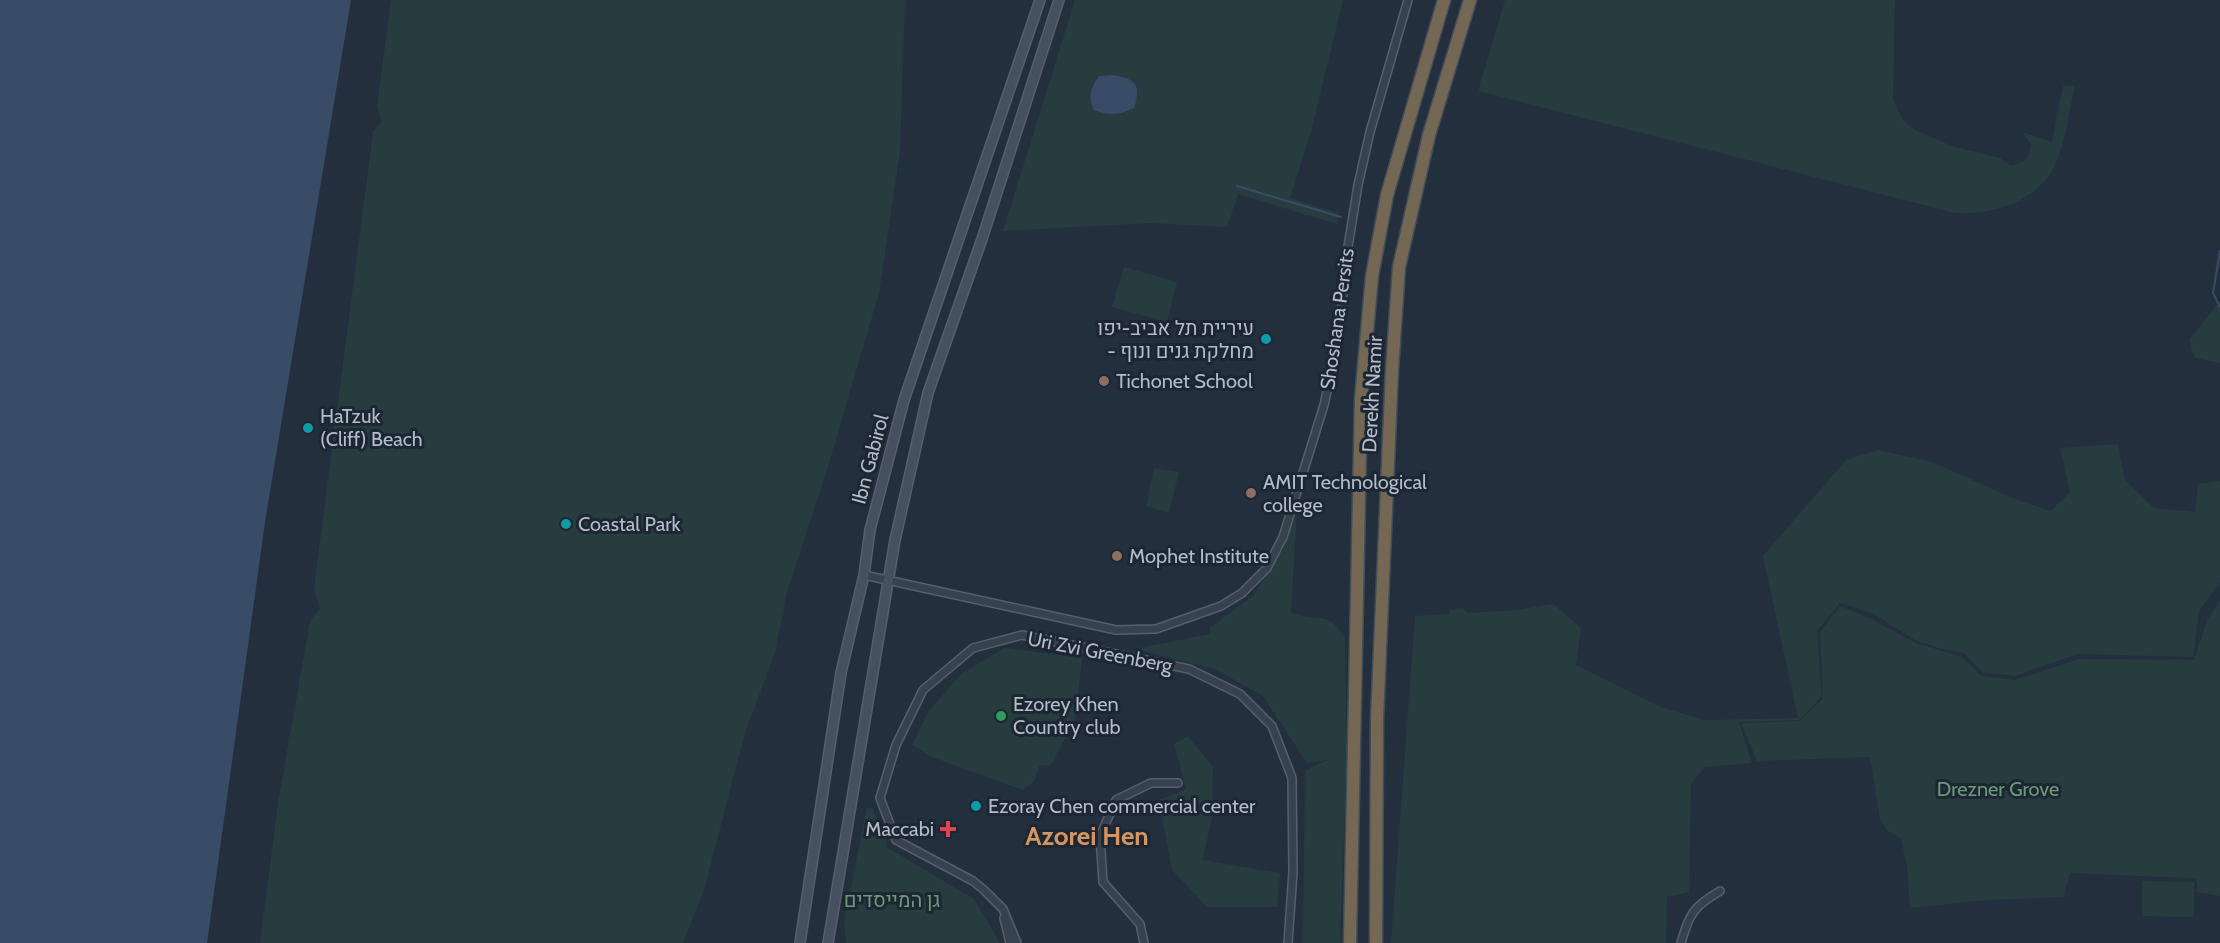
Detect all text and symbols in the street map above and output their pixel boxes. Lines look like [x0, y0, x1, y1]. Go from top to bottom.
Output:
street label: Shoshana Persits [1315, 247, 1359, 391]
place label: עיריית תל אביב-יפו - מחלקת גנים ונוף [1097, 316, 1254, 363]
marker: עיריית תל אביב-יפו - מחלקת גנים ונוף [1259, 332, 1273, 346]
street label: Derekh Namir [1357, 334, 1387, 453]
place label: Tichonet School [1116, 369, 1253, 393]
marker: Tichonet School [1097, 374, 1111, 388]
place label: HaTzuk (Cliff) Beach [320, 404, 423, 451]
street label: Ibn Gabirol [847, 411, 894, 506]
marker: HaTzuk (Cliff) Beach [301, 421, 315, 435]
place label: AMIT Technological college [1263, 470, 1427, 517]
marker: AMIT Technological college [1244, 486, 1258, 500]
place label: Coastal Park [578, 512, 681, 536]
marker: Coastal Park [559, 517, 573, 531]
place label: Mophet Institute [1129, 544, 1269, 568]
marker: Mophet Institute [1110, 549, 1124, 563]
street label: Uri Zvi Greenberg [1026, 626, 1175, 678]
place label: Ezorey Khen Country club [1013, 692, 1121, 739]
marker: Ezorey Khen Country club [994, 709, 1008, 723]
park label: Drezner Grove [1937, 777, 2059, 801]
place label: Ezoray Chen commercial center [988, 794, 1256, 818]
marker: Ezoray Chen commercial center [969, 799, 983, 813]
place label: Maccabi [865, 817, 934, 841]
marker: Maccabi [939, 820, 957, 838]
district label: Azorei Hen [1025, 820, 1149, 852]
park label: גן המייסדים [844, 888, 940, 912]

